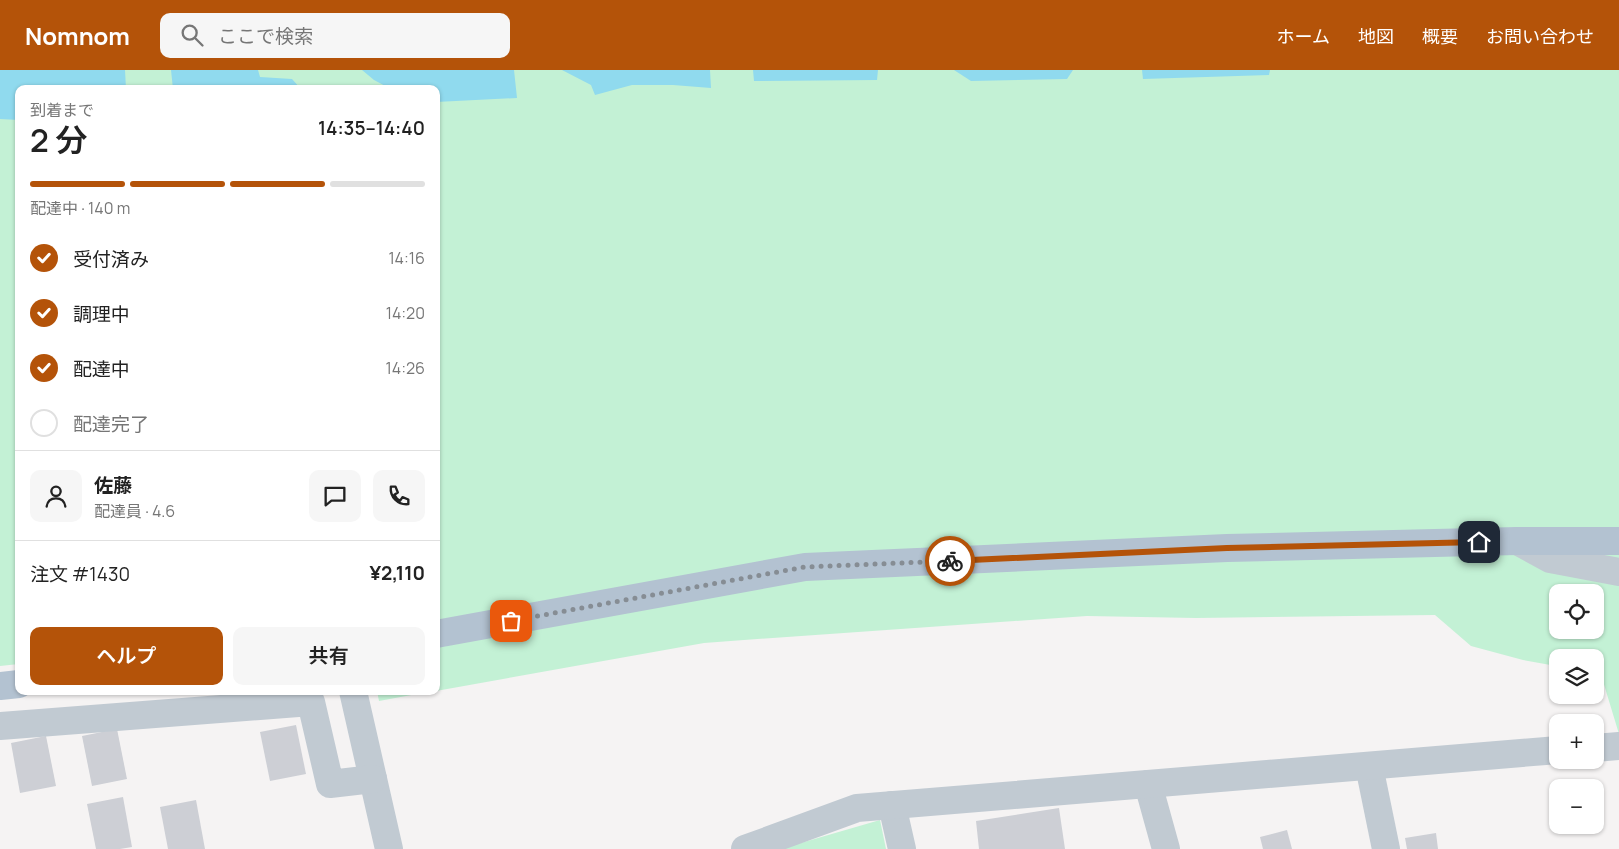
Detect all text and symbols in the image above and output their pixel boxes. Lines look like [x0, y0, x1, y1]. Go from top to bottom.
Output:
search box [160, 13, 510, 58]
text: Nomnom [25, 19, 130, 52]
icon: search [178, 21, 206, 49]
text: ここで検索 [218, 23, 313, 49]
text: ホーム [1277, 24, 1330, 48]
text: 地図 [1358, 24, 1394, 48]
text: 概要 [1422, 24, 1458, 48]
text: お問い合わせ [1486, 24, 1594, 48]
text: 到着まで [30, 99, 94, 121]
text: 14:35–14:40 [318, 115, 425, 141]
text: 2 分 [30, 118, 87, 162]
text: 配達中 · 140 m [30, 197, 130, 219]
icon: check [30, 244, 58, 272]
text: 受付済み [73, 246, 149, 272]
text: 14:16 [388, 247, 425, 269]
icon: check [30, 299, 58, 327]
text: 調理中 [73, 301, 130, 327]
text: 14:20 [386, 302, 425, 324]
icon: check [30, 354, 58, 382]
text: 配達中 [73, 356, 130, 382]
text: 14:26 [385, 357, 425, 379]
text: 配達完了 [73, 411, 149, 437]
button: person [30, 470, 82, 522]
button: chat [309, 470, 361, 522]
button: phone [373, 470, 425, 522]
text: 佐藤 [94, 472, 132, 498]
text: 配達員 · 4.6 [94, 500, 175, 522]
pin [1458, 521, 1500, 563]
icon: home [1465, 528, 1493, 556]
courier [925, 536, 975, 586]
icon: bike [936, 547, 964, 575]
text: ¥2,110 [369, 560, 425, 586]
text: 注文 #1430 [30, 561, 130, 587]
map controls [1549, 584, 1604, 834]
button: locate [1549, 584, 1604, 639]
pin [490, 600, 532, 642]
icon: bag [497, 607, 525, 635]
button: ヘルプ [30, 627, 223, 685]
button: 共有 [233, 627, 425, 685]
button: layers [1549, 649, 1604, 704]
button: + [1549, 714, 1604, 769]
button: − [1549, 779, 1604, 834]

